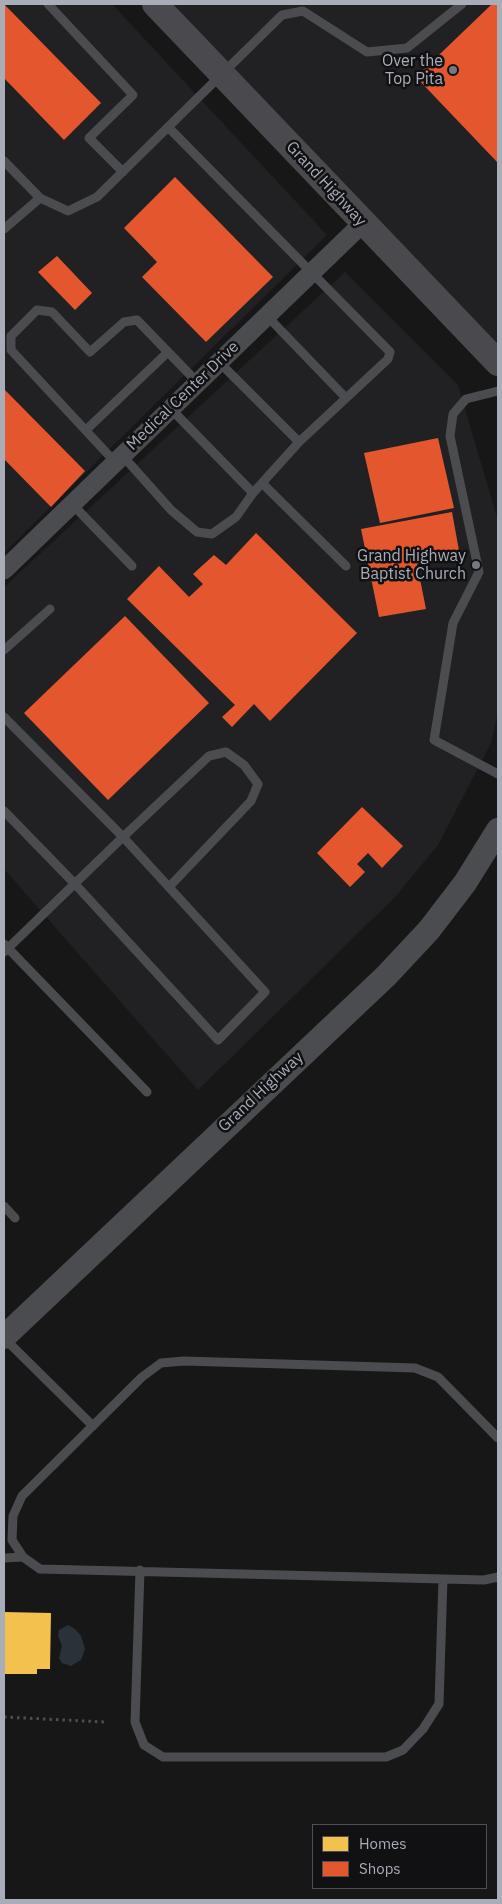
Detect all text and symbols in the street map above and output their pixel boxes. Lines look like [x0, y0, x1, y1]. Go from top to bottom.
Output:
place label: Over the Top Pita [382, 51, 443, 89]
marker: Over the Top Pita [447, 64, 459, 76]
street label: Grand Highway [282, 138, 370, 230]
street label: Medical Center Drive [123, 337, 243, 455]
place label: Grand Highway Baptist Church [357, 546, 466, 584]
marker: Grand Highway Baptist Church [470, 559, 482, 571]
street label: Grand Highway [215, 1048, 307, 1136]
legend [312, 1824, 487, 1889]
text: Homes [359, 1834, 407, 1853]
text: Shops [359, 1859, 401, 1878]

